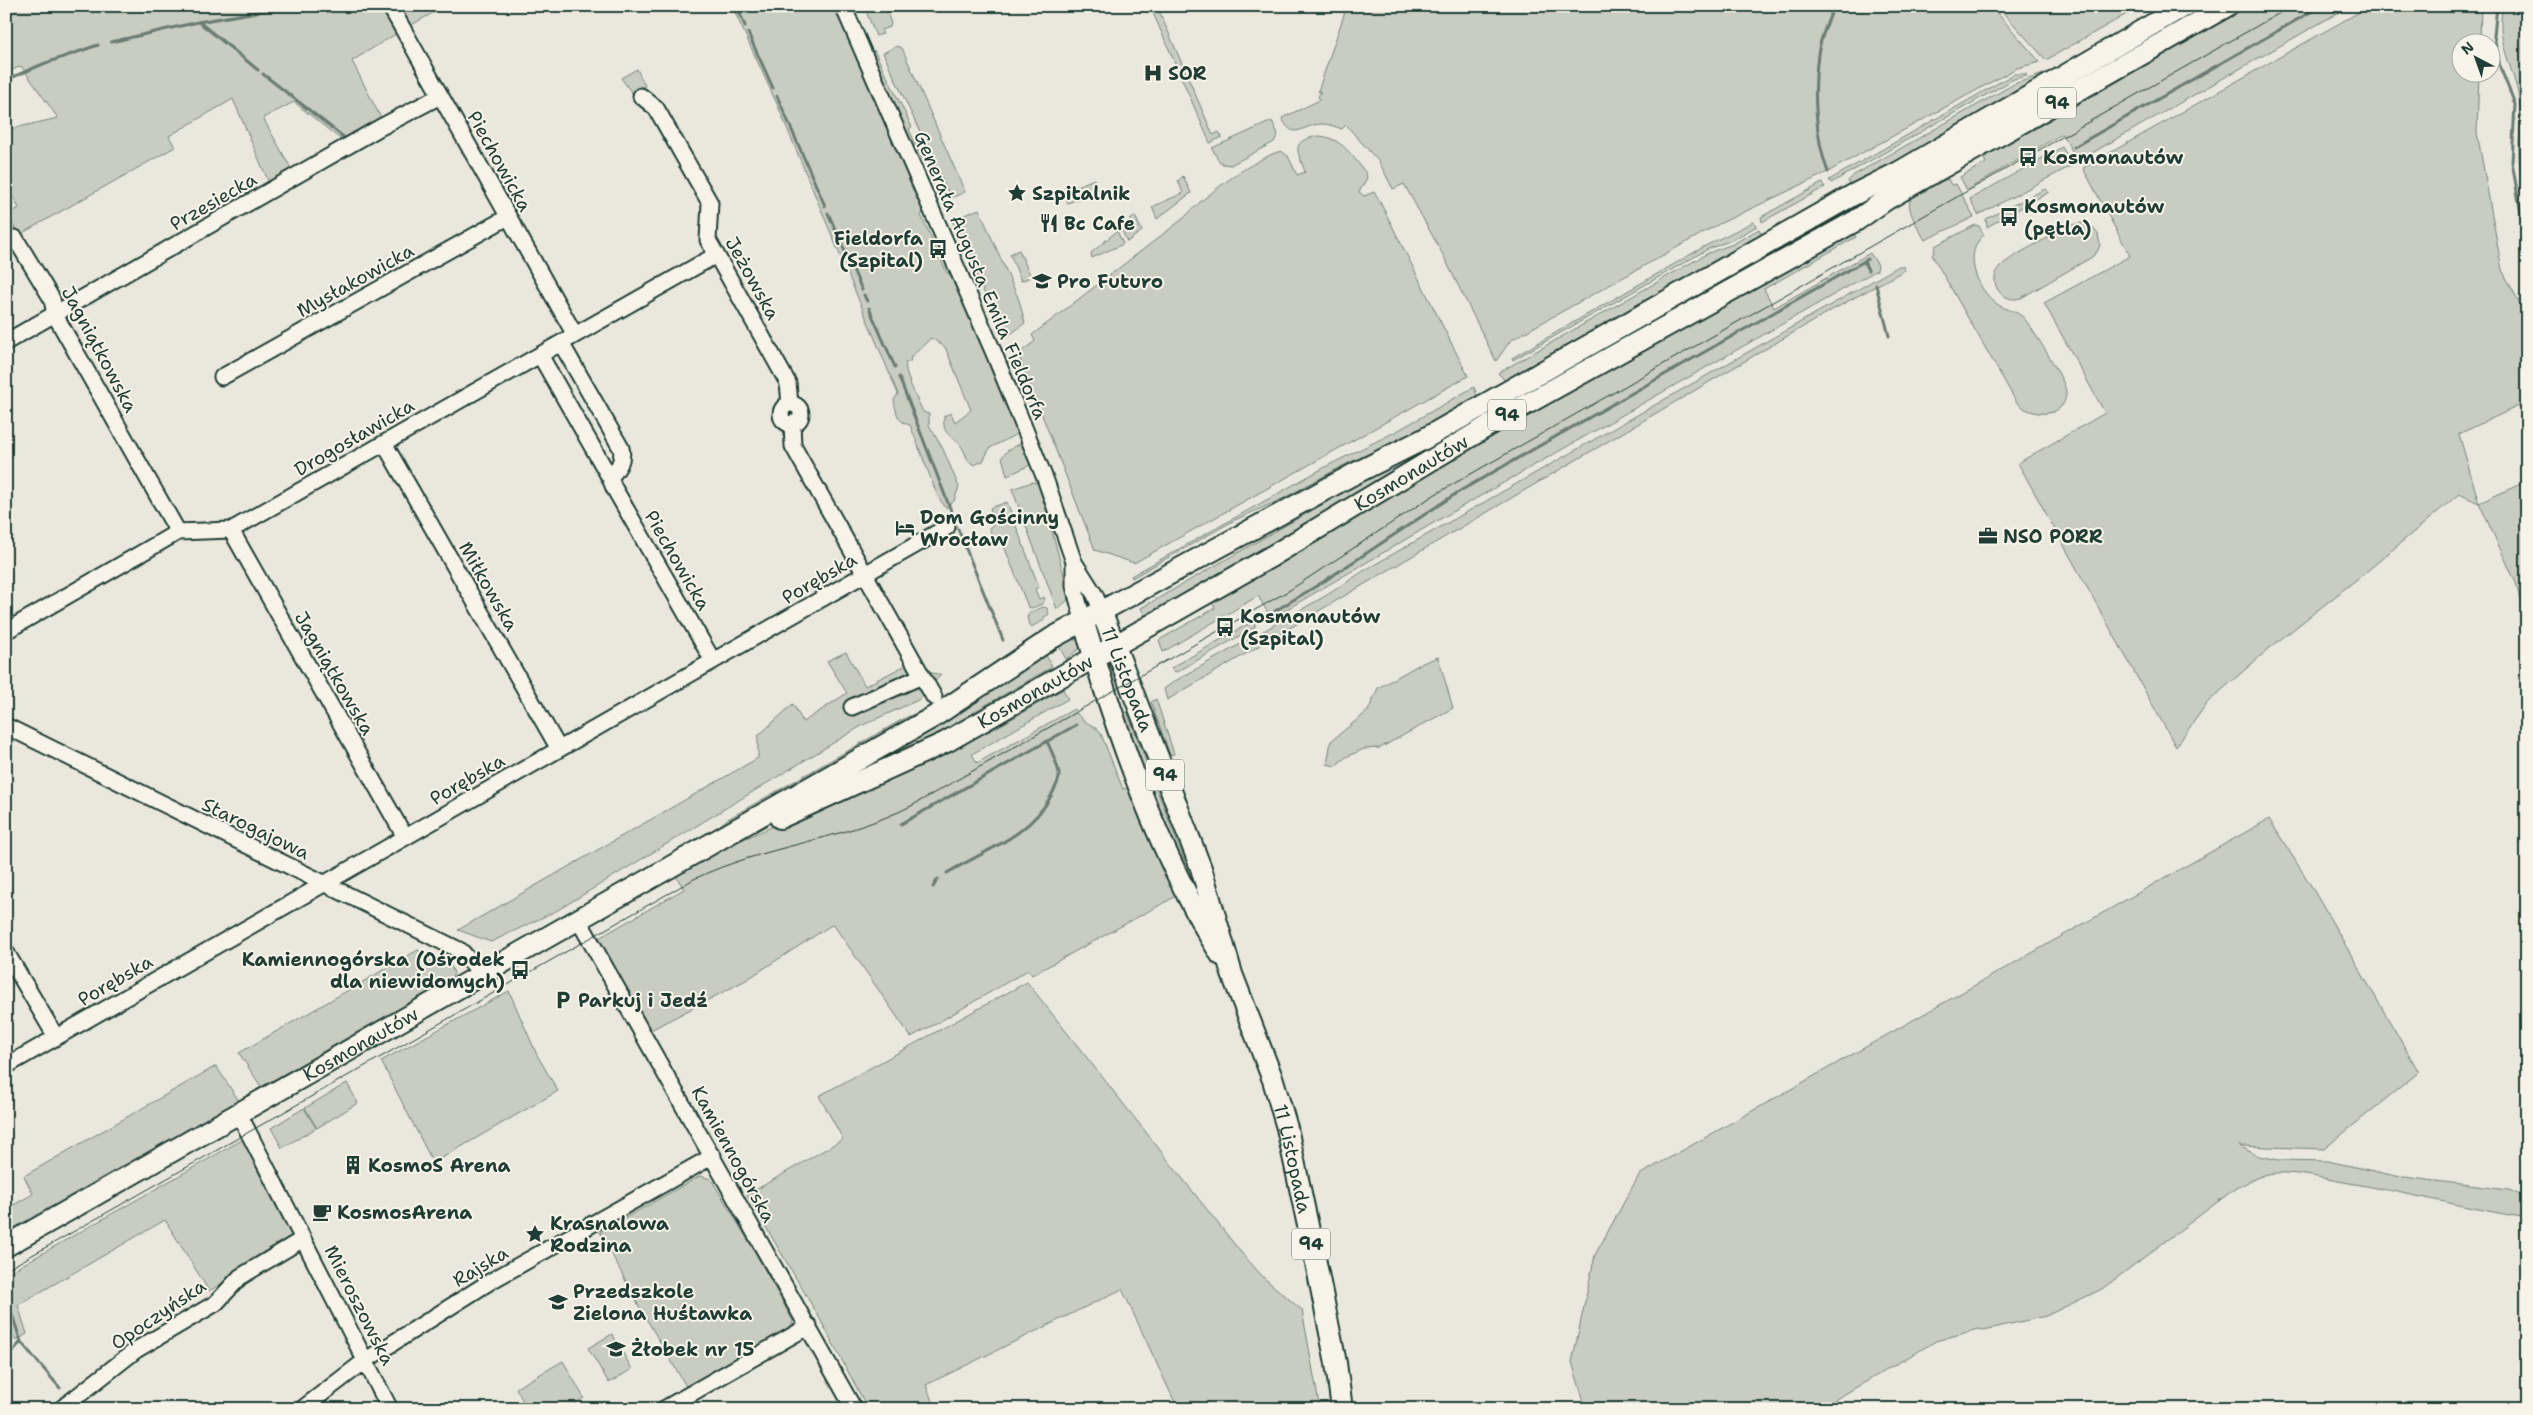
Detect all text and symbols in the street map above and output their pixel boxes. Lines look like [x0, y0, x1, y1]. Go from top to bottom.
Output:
north arrow [2450, 32, 2500, 82]
text: N [2457, 38, 2478, 59]
place label: SOR [1168, 61, 1207, 86]
hospital icon: SOR [1142, 62, 1164, 84]
road number: 94 [2038, 88, 2076, 119]
street label: Piechowicka [462, 106, 538, 216]
street label: Generała Augusta Emila Fieldorfa [908, 127, 1053, 423]
place label: Kosmonautów [2043, 145, 2184, 170]
bus stop icon: Kosmonautów [2017, 146, 2039, 168]
street label: Przesiecka [165, 166, 261, 236]
place label: Szpitalnik [1032, 181, 1130, 206]
place icon: Szpitalnik [1006, 182, 1028, 204]
place label: Kosmonautów (pętla) [2024, 194, 2165, 241]
bus stop icon: Kosmonautów (pętla) [1998, 206, 2020, 228]
place label: Bc Cafe [1064, 211, 1135, 236]
restaurant icon: Bc Cafe [1038, 212, 1060, 234]
place label: Fieldorfa (Szpital) [834, 226, 923, 273]
street label: Jeżowska [719, 232, 786, 324]
street label: Mysłakowicka [292, 238, 418, 323]
bus stop icon: Fieldorfa (Szpital) [927, 238, 949, 260]
place label: Pro Futuro [1057, 269, 1163, 294]
school or university icon: Pro Futuro [1031, 270, 1053, 292]
street label: Jagniątkowska [56, 282, 143, 417]
street label: Drogosławicka [290, 393, 419, 482]
road number: 94 [1488, 400, 1526, 430]
street label: Kosmonautów [1349, 429, 1473, 517]
place label: Dom Gościnny Wrocław [920, 505, 1059, 552]
street label: Piechowicka [639, 506, 716, 615]
hotel icon: Dom Gościnny Wrocław [894, 517, 916, 539]
place label: NSO PORR [2003, 524, 2103, 549]
office icon: NSO PORR [1977, 525, 1999, 547]
street label: Miłkowska [453, 537, 524, 636]
street label: Porębska [777, 547, 861, 610]
place label: Kosmonautów (Szpital) [1240, 604, 1381, 651]
street label: Jagniątkowska [289, 607, 380, 740]
bus stop icon: Kosmonautów (Szpital) [1214, 616, 1236, 638]
street label: 11 Listopada [1096, 623, 1159, 736]
street label: Kosmonautów [973, 649, 1097, 735]
street label: Porębska [425, 748, 509, 811]
road number: 94 [1146, 760, 1184, 790]
street label: Starogajowa [198, 792, 314, 865]
place label: Kamiennogórska (Ośrodek dla niewidomych) [242, 947, 505, 994]
street label: Porębska [73, 949, 157, 1012]
bus stop icon: Kamiennogórska (Ośrodek dla niewidomych) [509, 959, 531, 981]
place label: Parkuj i Jedź [578, 988, 708, 1013]
parking icon: Parkuj i Jedź [552, 989, 574, 1011]
street label: Kosmonautów [298, 1001, 423, 1087]
street label: Kamiennogórska [686, 1082, 782, 1227]
street label: 11 Listopada [1268, 1101, 1317, 1216]
place label: KosmoS Arena [368, 1153, 511, 1178]
building icon: KosmoS Arena [342, 1154, 364, 1176]
place label: KosmosArena [337, 1200, 472, 1225]
cafe icon: KosmosArena [311, 1201, 333, 1223]
place label: Krasnalowa Rodzina [550, 1211, 669, 1258]
place icon: Krasnalowa Rodzina [524, 1223, 546, 1245]
road number: 94 [1292, 1228, 1330, 1260]
street label: Rajska [448, 1240, 513, 1293]
street label: Mieroszowska [319, 1241, 401, 1370]
street label: Opoczyńska [106, 1273, 211, 1355]
place label: Przedszkole Zielona Huśtawka [573, 1279, 752, 1326]
school or university icon: Przedszkole Zielona Huśtawka [547, 1291, 569, 1313]
place label: Żłobek nr 15 [631, 1337, 755, 1362]
school or university icon: Żłobek nr 15 [605, 1338, 627, 1360]

